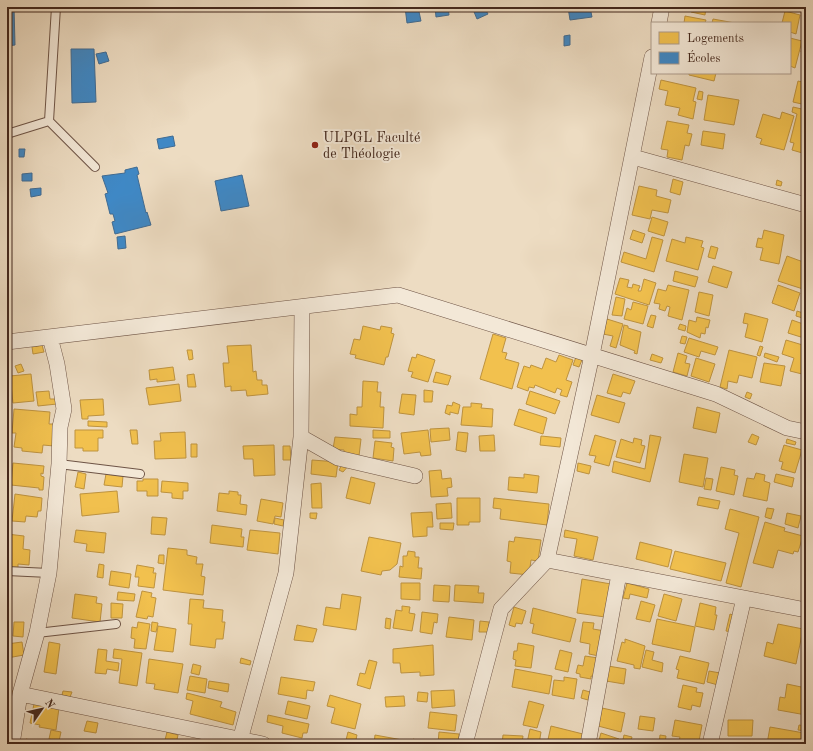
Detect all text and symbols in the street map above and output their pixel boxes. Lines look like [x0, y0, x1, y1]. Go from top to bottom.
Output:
legend [651, 22, 791, 74]
text: Logements [687, 33, 744, 45]
text: Écoles [687, 50, 720, 65]
place label: ULPGL Faculté de Théologie [323, 131, 420, 161]
marker: ULPGL Faculté de Théologie [310, 140, 320, 150]
north arrow [22, 689, 62, 729]
text: N [42, 698, 56, 711]

